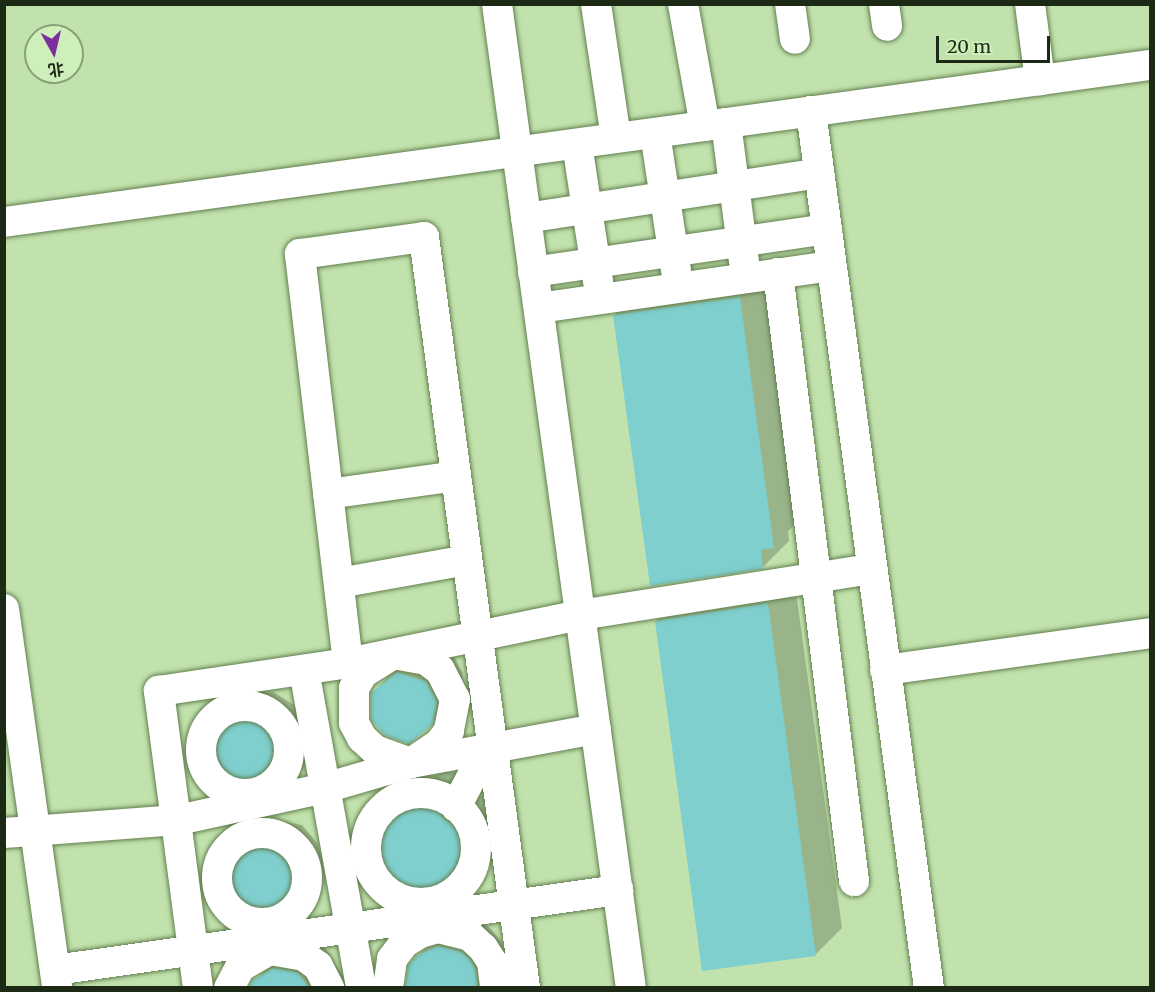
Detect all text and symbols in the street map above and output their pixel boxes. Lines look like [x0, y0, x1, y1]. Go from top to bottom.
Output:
north arrow [24, 24, 84, 84]
scale bar [939, 24, 1053, 62]
text: 20 m [947, 35, 991, 58]
text: 北 [47, 59, 66, 81]

